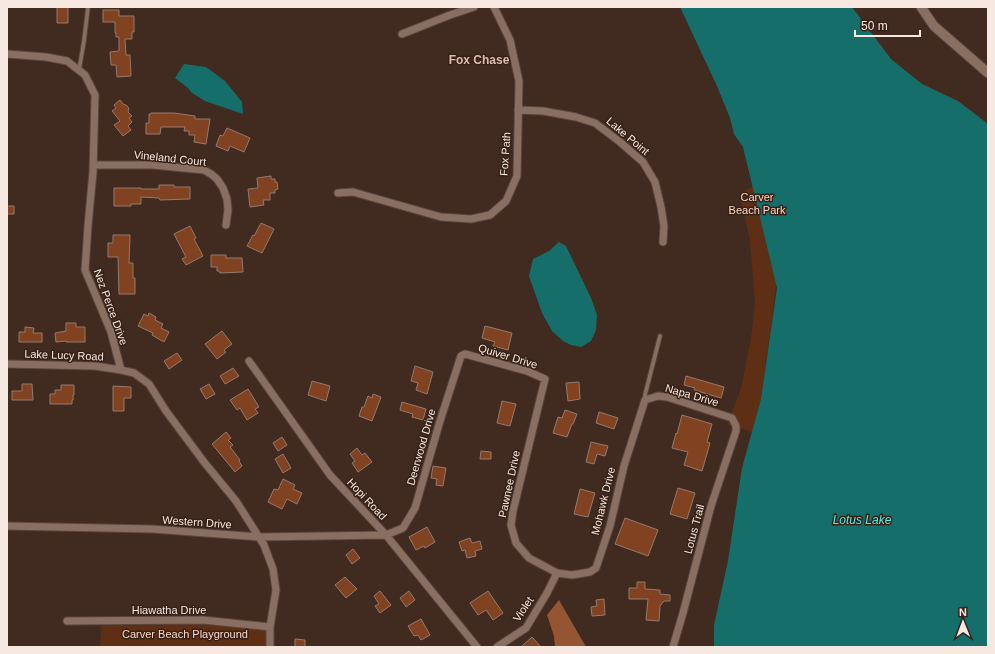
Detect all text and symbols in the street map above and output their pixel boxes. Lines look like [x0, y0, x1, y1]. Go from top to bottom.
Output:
scale bar [855, 12, 920, 38]
text: 50 m [861, 19, 888, 33]
district label: Fox Chase [449, 53, 510, 67]
street label: Lake Point [604, 115, 652, 157]
street label: Fox Path [497, 132, 513, 176]
street label: Vineland Court [133, 148, 207, 168]
park label: Carver Beach Park [729, 191, 786, 216]
street label: Nez Perce Drive [92, 267, 130, 347]
street label: Quiver Drive [477, 341, 539, 371]
street label: Lake Lucy Road [24, 348, 104, 362]
street label: Napa Drive [664, 382, 720, 408]
street label: Deerwood Drive [404, 407, 438, 487]
street label: Pawnee Drive [496, 449, 522, 519]
street label: Mohawk Drive [589, 466, 617, 536]
street label: Hopi Road [345, 476, 389, 522]
street label: Lotus Trail [682, 503, 706, 555]
water label: Lotus Lake [833, 513, 892, 527]
street label: Western Drive [162, 514, 232, 530]
street label: Violet [510, 594, 536, 624]
north arrow [943, 602, 983, 642]
street label: Hiawatha Drive [132, 604, 206, 616]
text: N [959, 606, 967, 618]
park label: Carver Beach Playground [122, 628, 248, 640]

